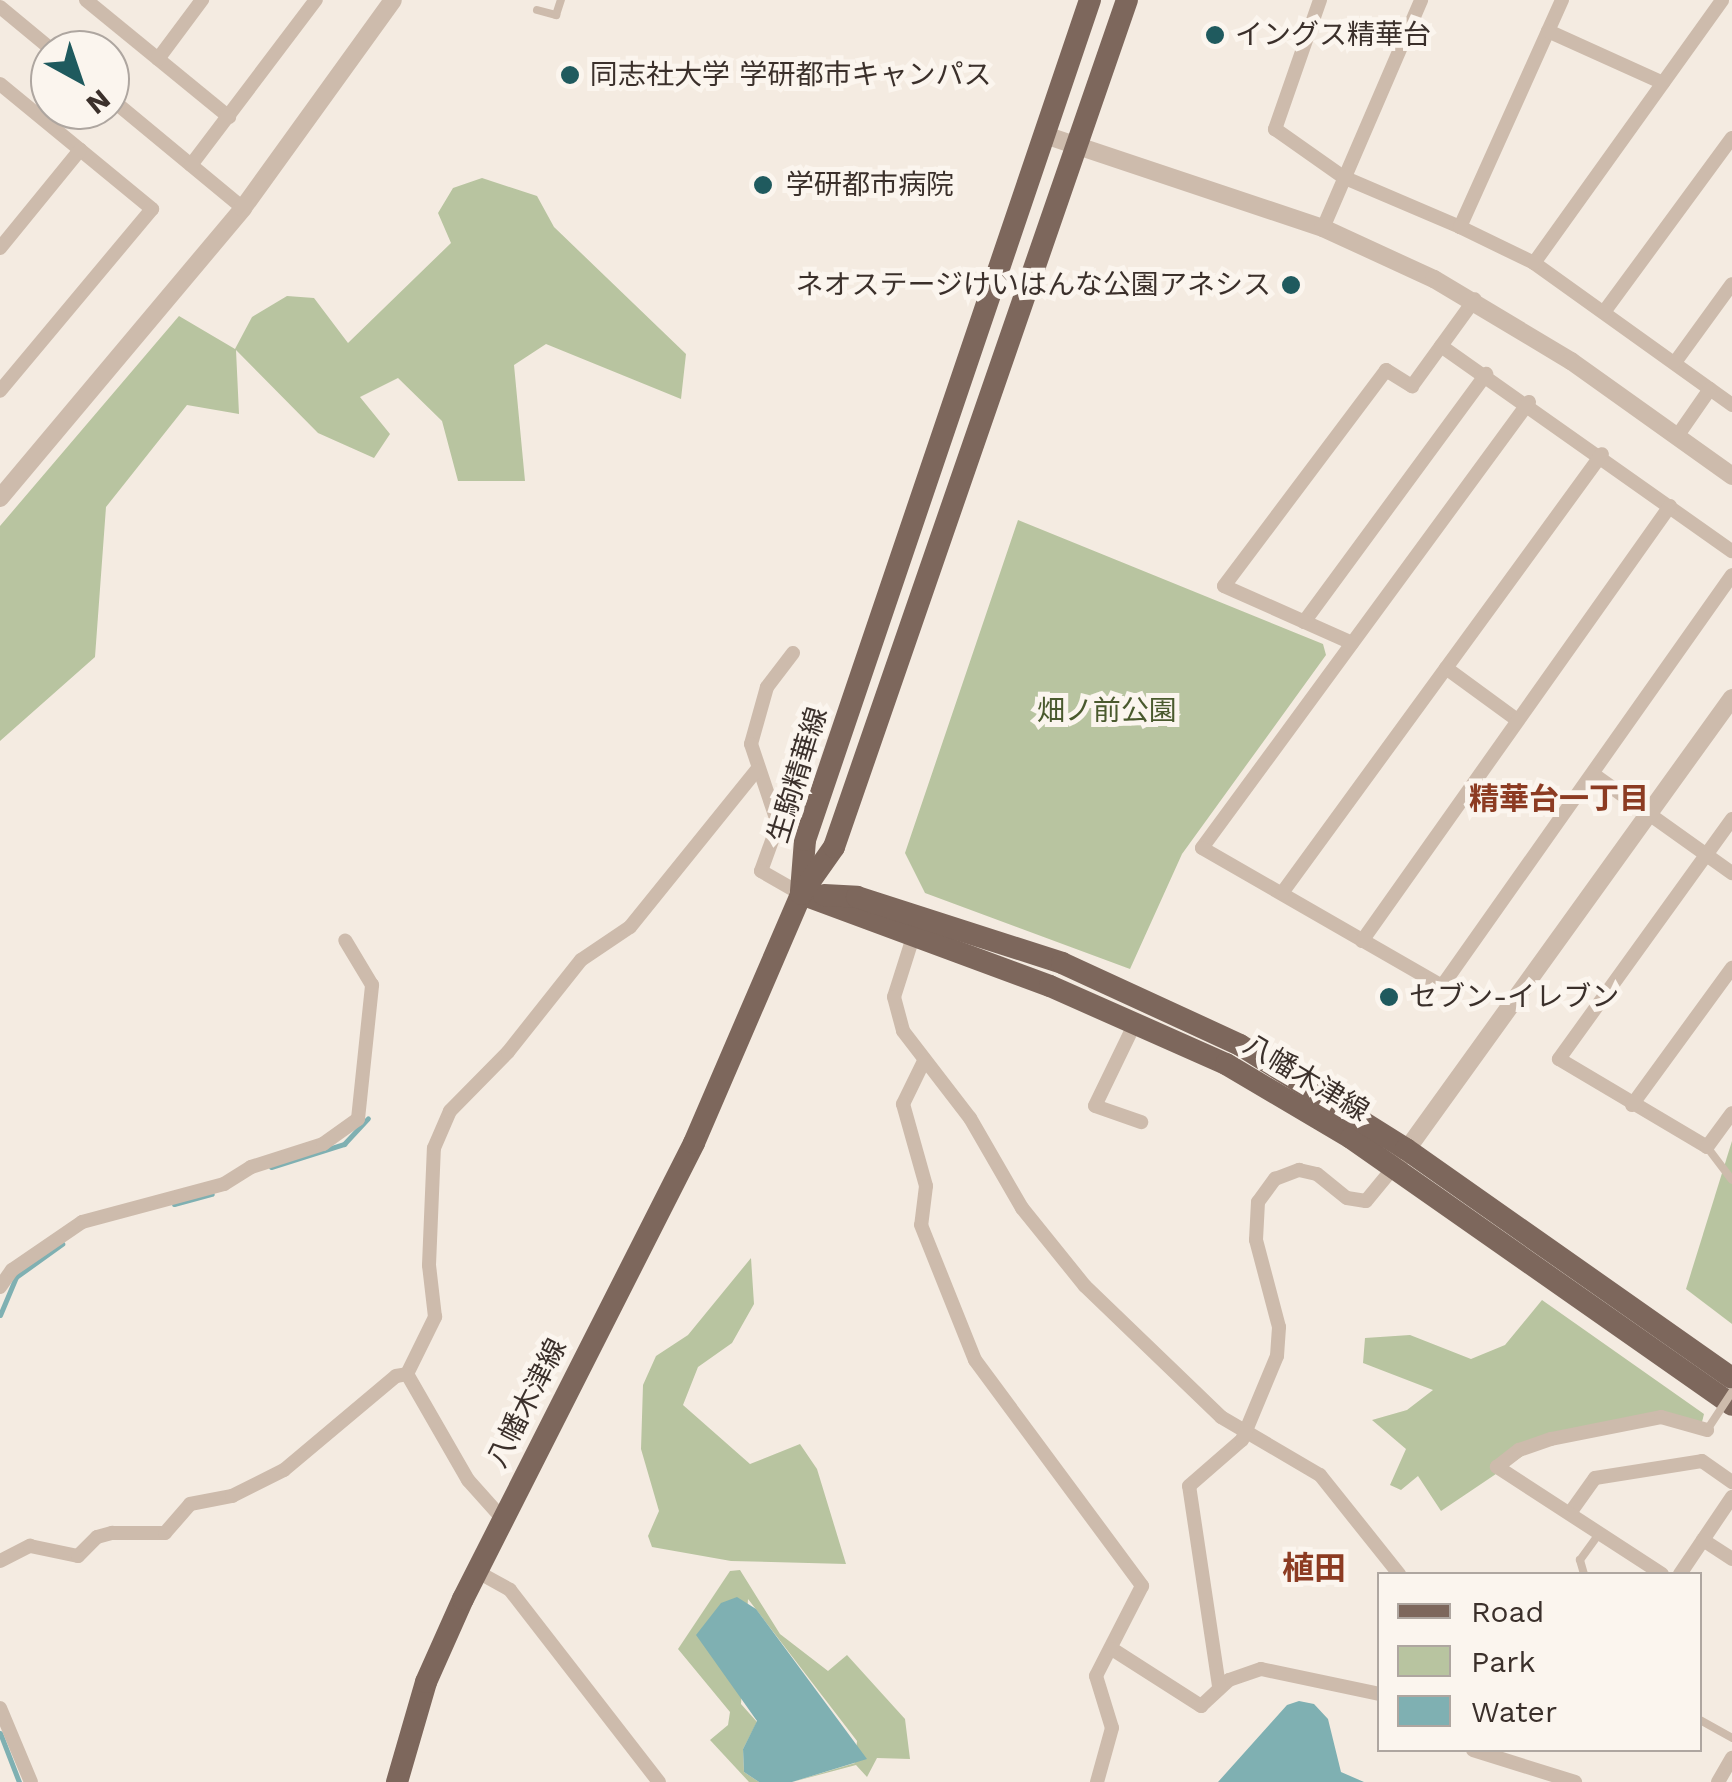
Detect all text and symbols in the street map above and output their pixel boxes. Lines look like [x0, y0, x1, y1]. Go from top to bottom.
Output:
place label: イングス精華台 [1235, 18, 1431, 52]
marker: イングス精華台 [1204, 24, 1226, 46]
north arrow [30, 30, 130, 130]
place label: 同志社大学 学研都市キャンパス [590, 58, 992, 92]
marker: 同志社大学 学研都市キャンパス [559, 64, 581, 86]
text: N [80, 83, 117, 121]
place label: 学研都市病院 [786, 168, 954, 202]
marker: 学研都市病院 [750, 172, 776, 198]
place label: ネオステージけいはんな公園アネシス [795, 268, 1271, 302]
marker: ネオステージけいはんな公園アネシス [1280, 274, 1302, 296]
park label: 畑ノ前公園 [1037, 694, 1177, 728]
street label: 生駒精華線 [761, 703, 835, 847]
district label: 精華台一丁目 [1469, 781, 1649, 817]
place label: セブン-イレブン [1409, 980, 1619, 1014]
marker: セブン-イレブン [1378, 986, 1400, 1008]
street label: 八幡木津線 [1237, 1028, 1375, 1128]
street label: 八幡木津線 [480, 1333, 574, 1473]
district label: 植田 [1282, 1549, 1346, 1587]
legend [1377, 1572, 1702, 1752]
text: Road [1471, 1594, 1544, 1629]
text: Park [1471, 1644, 1536, 1679]
text: Water [1471, 1694, 1557, 1729]

